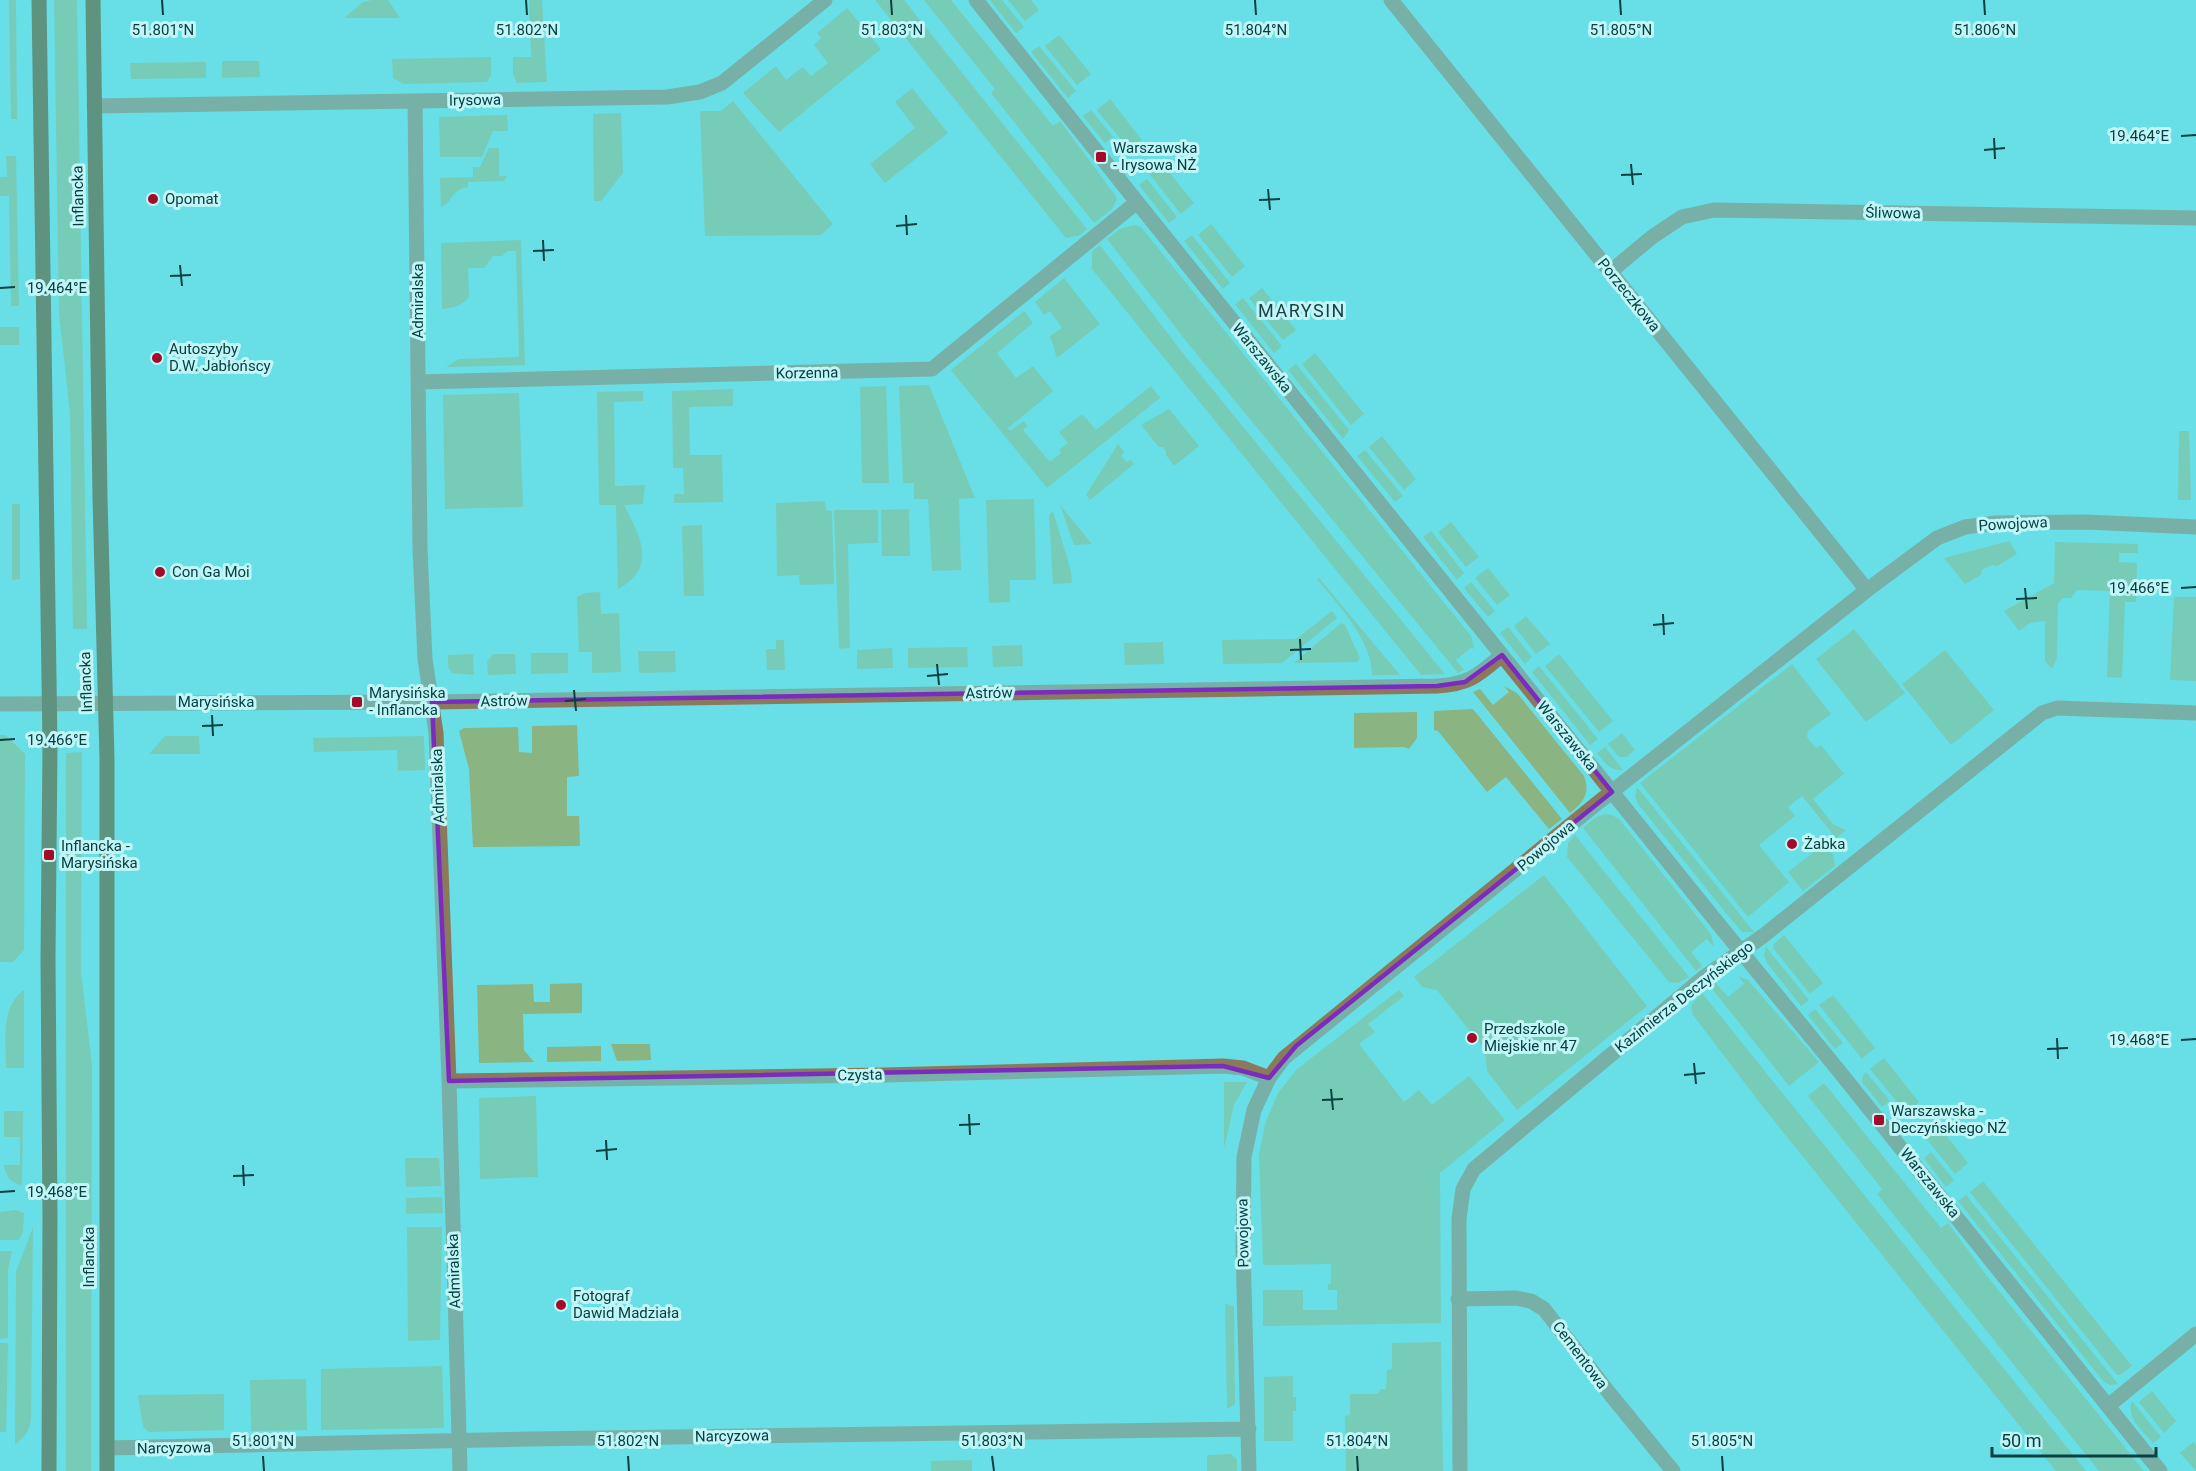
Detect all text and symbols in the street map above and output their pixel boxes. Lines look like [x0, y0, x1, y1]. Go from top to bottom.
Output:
text: 51.801°N [132, 21, 194, 39]
text: 51.802°N [496, 21, 558, 39]
text: 51.803°N [861, 21, 923, 39]
text: 51.804°N [1225, 21, 1287, 39]
text: 51.805°N [1590, 21, 1652, 39]
text: 51.806°N [1954, 21, 2016, 39]
street label: Irysowa [449, 91, 501, 109]
text: 19.464°E [2109, 127, 2170, 145]
place label: Warszawska - Irysowa NŻ [1113, 139, 1197, 174]
marker: Warszawska - Irysowa NŻ [1094, 150, 1108, 164]
street label: Inflancka [68, 165, 88, 227]
place label: Opomat [165, 190, 219, 208]
marker: Opomat [146, 192, 160, 206]
street label: Śliwowa [1865, 204, 1921, 222]
street label: Porzeczkowa [1594, 255, 1664, 335]
street label: Admiralska [409, 263, 427, 339]
text: 19.464°E [27, 279, 88, 297]
district label: MARYSIN [1258, 300, 1346, 321]
street label: Warszawska [1228, 320, 1296, 396]
place label: Autoszyby D.W. Jabłońscy [169, 340, 271, 375]
marker: Autoszyby D.W. Jabłońscy [150, 351, 164, 365]
street label: Korzenna [775, 363, 839, 383]
street label: Powojowa [1978, 513, 2048, 535]
place label: Con Ga Moi [172, 563, 250, 581]
marker: Con Ga Moi [153, 565, 167, 579]
text: 19.466°E [2109, 579, 2170, 597]
street label: Inflancka [76, 651, 96, 713]
place label: Marysińska - Inflancka [369, 684, 446, 719]
street label: Astrów [965, 684, 1013, 702]
street label: Astrów [480, 692, 528, 710]
street label: Marysińska [178, 693, 254, 711]
marker: Marysińska - Inflancka [350, 695, 364, 709]
street label: Warszawska [1533, 698, 1601, 774]
text: 19.466°E [27, 731, 88, 749]
street label: Admiralska [428, 748, 448, 824]
street label: Powojowa [1514, 817, 1578, 875]
place label: Żabka [1804, 835, 1845, 853]
place label: Inflancka - Marysińska [61, 837, 138, 872]
marker: Żabka [1785, 837, 1799, 851]
marker: Inflancka - Marysińska [42, 848, 56, 862]
street label: Kazimierza Deczyńskiego [1611, 938, 1757, 1056]
place label: Przedszkole Miejskie nr 47 [1484, 1020, 1577, 1055]
marker: Przedszkole Miejskie nr 47 [1465, 1031, 1479, 1045]
text: 19.468°E [2109, 1031, 2170, 1049]
street label: Czysta [837, 1066, 883, 1084]
place label: Warszawska - Deczyńskiego NŻ [1891, 1102, 2007, 1137]
marker: Warszawska - Deczyńskiego NŻ [1872, 1113, 1886, 1127]
street label: Warszawska [1896, 1145, 1964, 1221]
text: 19.468°E [27, 1183, 88, 1201]
street label: Powojowa [1233, 1198, 1253, 1268]
street label: Inflancka [80, 1227, 98, 1287]
street label: Admiralska [444, 1233, 464, 1309]
place label: Fotograf Dawid Madziała [573, 1287, 679, 1322]
marker: Fotograf Dawid Madziała [554, 1298, 568, 1312]
street label: Cementowa [1549, 1318, 1611, 1392]
scale bar [1992, 1420, 2156, 1458]
street label: Narcyzowa [695, 1426, 769, 1446]
text: 50 m [2001, 1430, 2041, 1451]
text: 51.801°N [232, 1432, 294, 1450]
text: 51.802°N [597, 1432, 659, 1450]
text: 51.803°N [961, 1432, 1023, 1450]
text: 51.804°N [1326, 1432, 1388, 1450]
text: 51.805°N [1691, 1432, 1753, 1450]
street label: Narcyzowa [137, 1438, 211, 1458]

